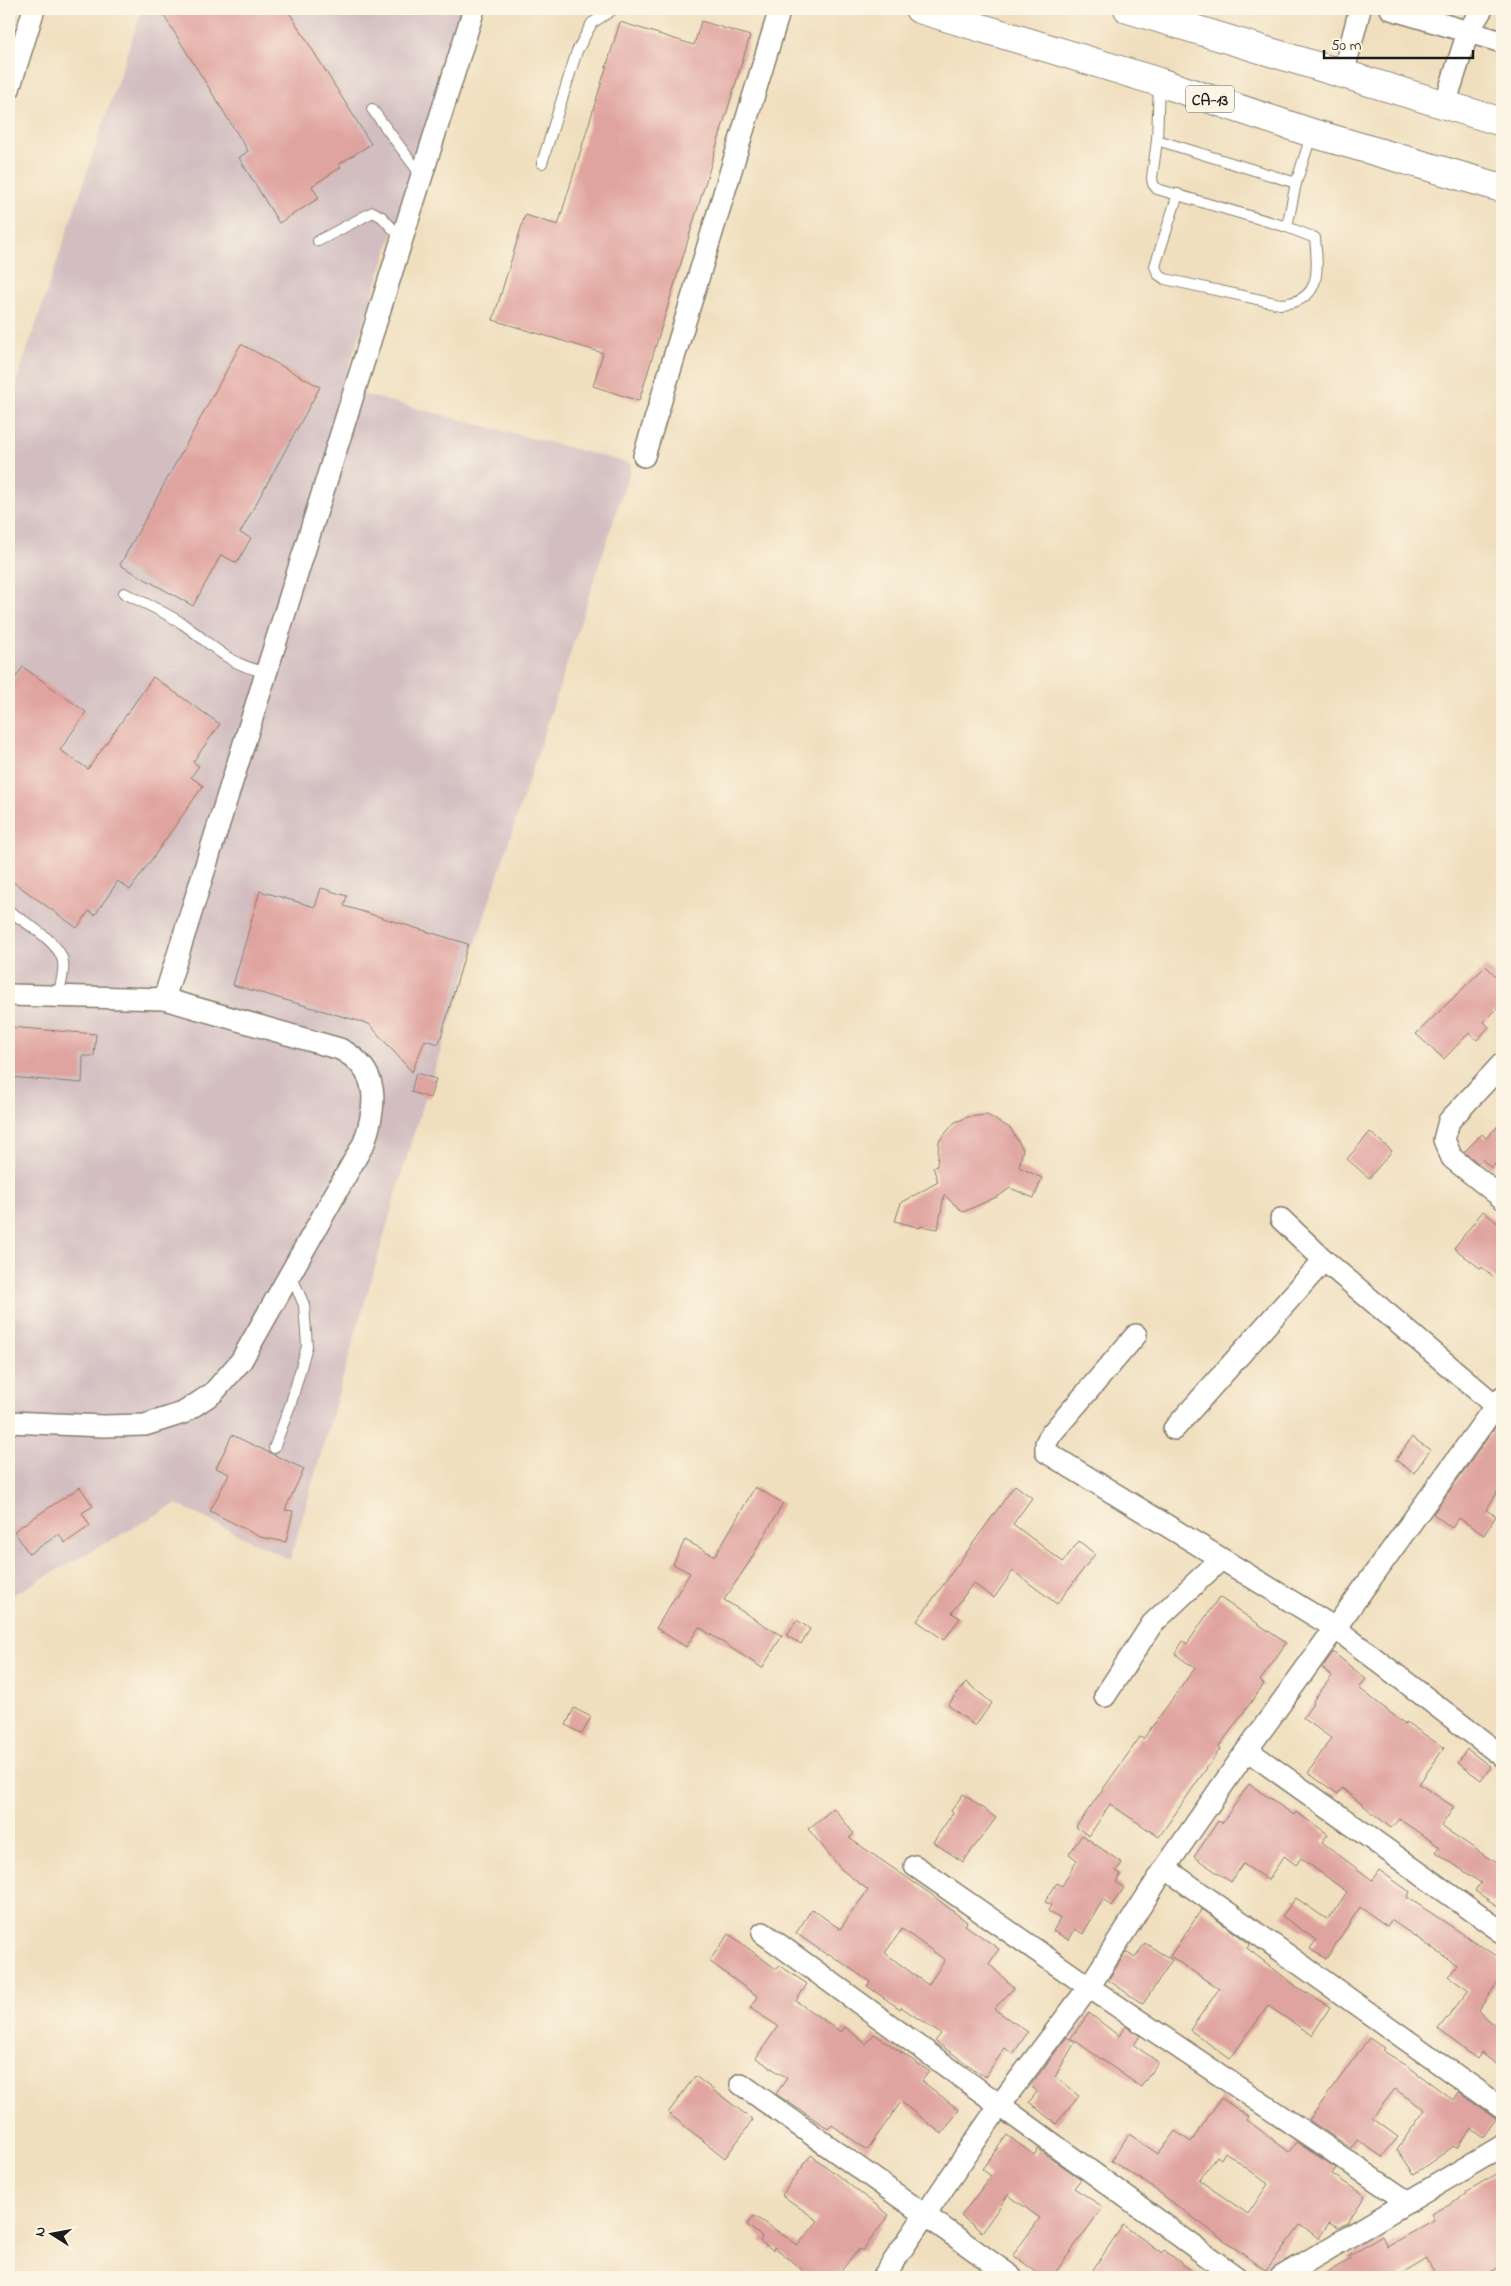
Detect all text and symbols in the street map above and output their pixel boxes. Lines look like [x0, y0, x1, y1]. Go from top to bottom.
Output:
scale bar [1324, 28, 1472, 60]
text: 50 m [1331, 35, 1362, 57]
road number: CA-13 [1186, 86, 1234, 112]
north arrow [28, 2208, 78, 2258]
text: N [30, 2225, 52, 2238]

